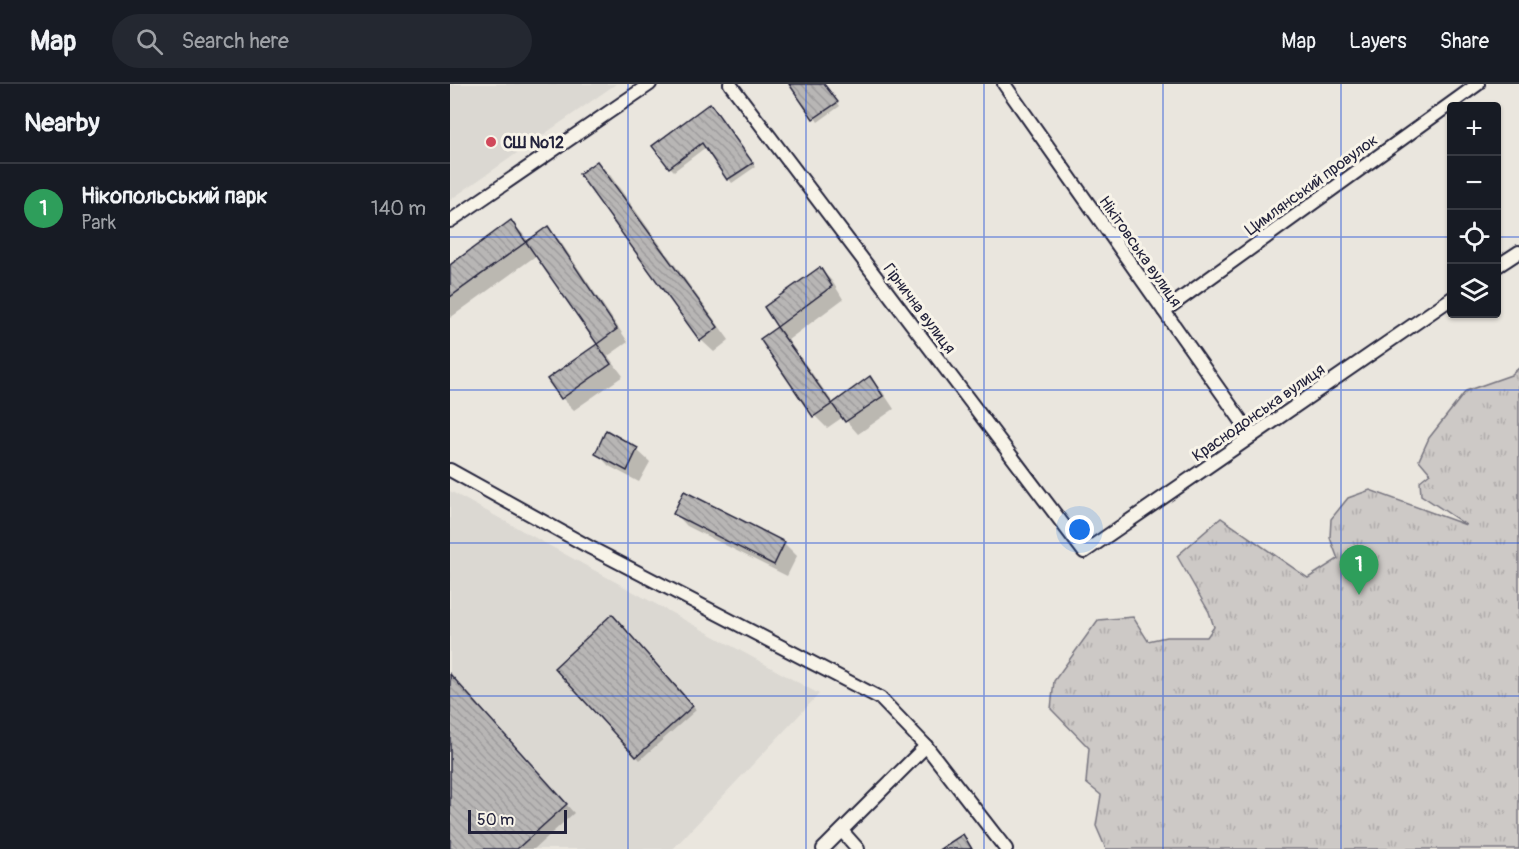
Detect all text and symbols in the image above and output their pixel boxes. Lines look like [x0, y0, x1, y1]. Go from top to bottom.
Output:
search box [112, 14, 532, 68]
text: Map [30, 24, 76, 59]
icon: search [133, 25, 166, 58]
text: Search here [181, 27, 289, 55]
text: Map [1281, 28, 1316, 55]
text: Layers [1349, 28, 1407, 55]
text: Share [1440, 28, 1489, 55]
map controls [1447, 102, 1501, 318]
button: + [1447, 102, 1501, 156]
text: Nearby [24, 107, 100, 139]
street label: Цимлянський провулок [1241, 130, 1382, 240]
place label: СШ №12 [503, 133, 564, 153]
marker: СШ №12 [484, 135, 498, 149]
button: − [1447, 156, 1501, 210]
text: Нікопольський парк [81, 182, 268, 210]
street label: Нікітовська вулиця [1094, 192, 1186, 311]
text: 1 [40, 196, 47, 221]
text: 140 m [371, 196, 426, 221]
text: Park [81, 210, 116, 235]
button: locate [1447, 210, 1501, 264]
street label: Гірнична вулиця [879, 259, 960, 358]
button: layers [1447, 264, 1501, 318]
street label: Краснодонська вулиця [1188, 359, 1329, 466]
your location [1065, 515, 1094, 544]
pin: 1 [1340, 546, 1378, 595]
scale bar [468, 807, 567, 834]
text: 50 m [477, 810, 514, 830]

